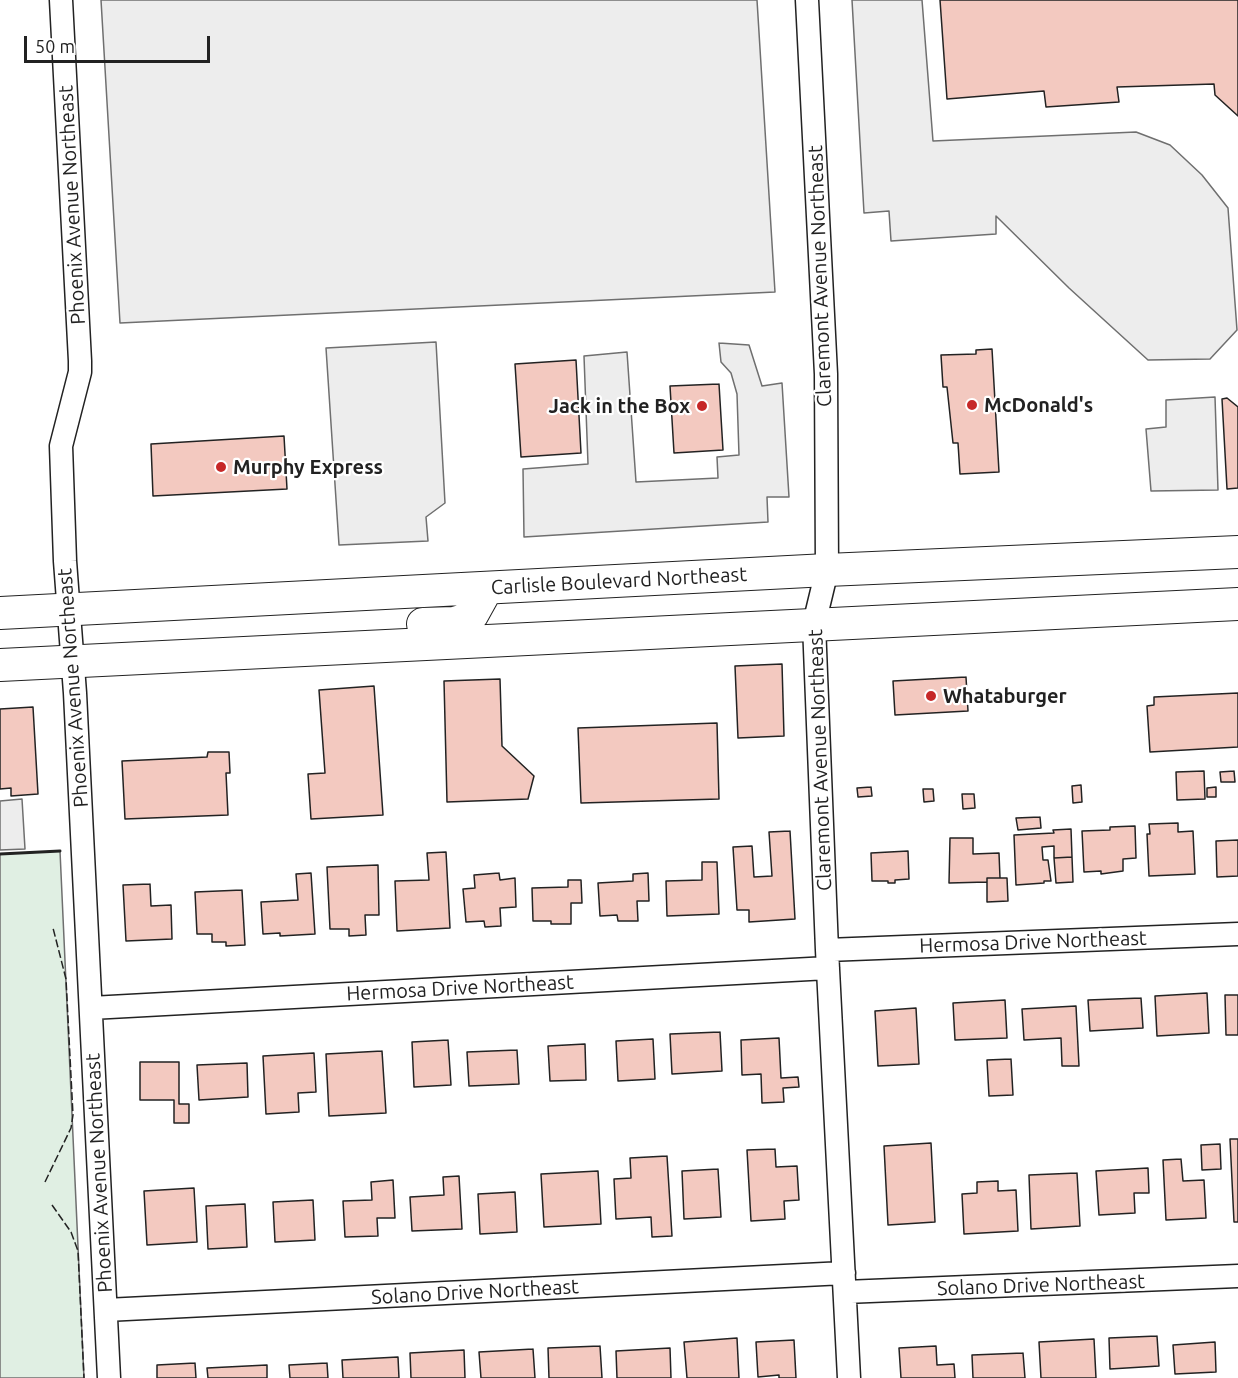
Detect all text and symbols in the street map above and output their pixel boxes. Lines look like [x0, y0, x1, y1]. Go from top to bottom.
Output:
scale bar [27, 24, 213, 62]
text: 50 m [35, 36, 75, 56]
street label: Phoenix Avenue Northeast [54, 85, 90, 325]
street label: Claremont Avenue Northeast [803, 145, 837, 407]
place label: McDonald's [984, 393, 1093, 417]
place label: Jack in the Box [549, 394, 690, 418]
marker: McDonald's [965, 398, 979, 412]
marker: Jack in the Box [695, 399, 709, 413]
place label: Murphy Express [233, 455, 383, 479]
marker: Murphy Express [214, 460, 228, 474]
street label: Carlisle Boulevard Northeast [490, 562, 748, 600]
street label: Phoenix Avenue Northeast [53, 568, 93, 808]
street label: Claremont Avenue Northeast [803, 629, 837, 891]
place label: Whataburger [943, 684, 1067, 708]
marker: Whataburger [924, 689, 938, 703]
street label: Hermosa Drive Northeast [919, 926, 1147, 958]
street label: Hermosa Drive Northeast [346, 970, 574, 1006]
street label: Phoenix Avenue Northeast [81, 1053, 117, 1293]
street label: Solano Drive Northeast [937, 1269, 1145, 1301]
street label: Solano Drive Northeast [371, 1275, 579, 1309]

